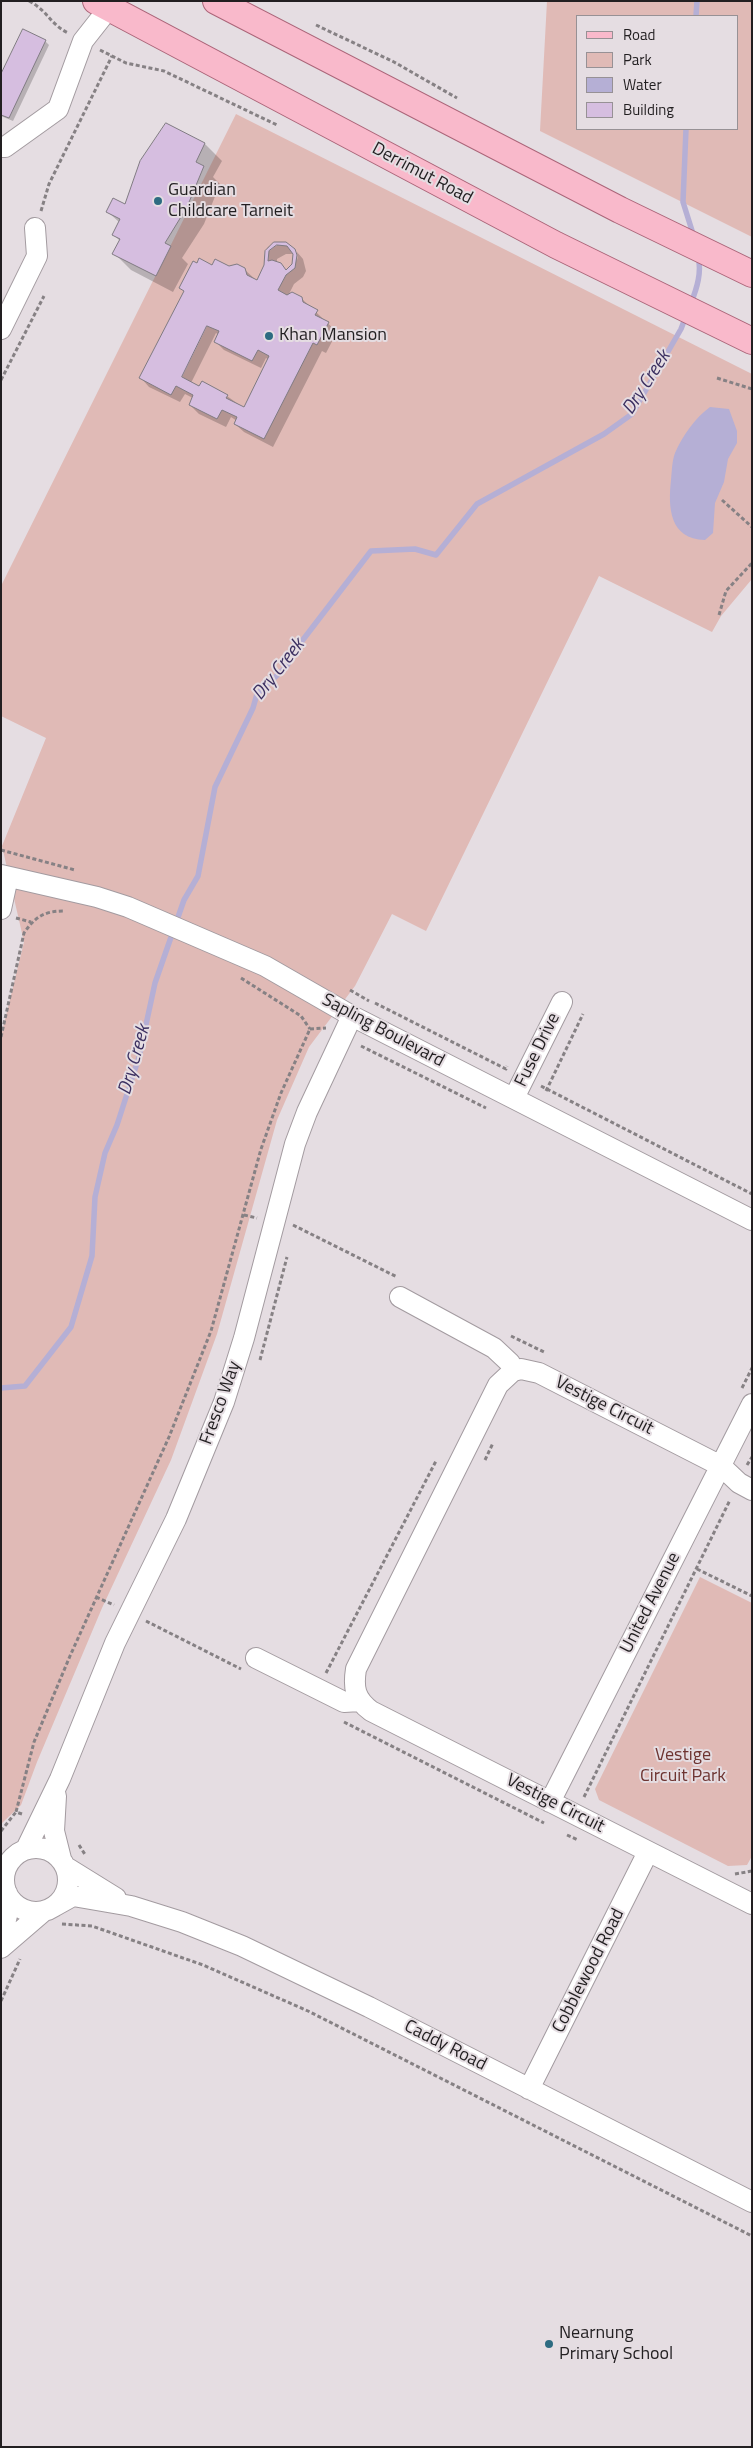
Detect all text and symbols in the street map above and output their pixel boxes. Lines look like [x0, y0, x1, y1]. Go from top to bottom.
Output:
legend [576, 15, 738, 130]
text: Road [623, 23, 655, 46]
text: Park [623, 48, 652, 71]
text: Water [623, 73, 662, 96]
text: Building [623, 98, 674, 121]
street label: Derrimut Road [368, 138, 476, 210]
place label: Guardian Childcare Tarneit [168, 180, 293, 222]
marker: Guardian Childcare Tarneit [152, 195, 164, 207]
place label: Khan Mansion [279, 325, 387, 347]
marker: Khan Mansion [263, 330, 275, 342]
water label: Dry Creek [618, 347, 676, 419]
water label: Dry Creek [248, 635, 310, 705]
street label: Sapling Boulevard [318, 990, 448, 1072]
street label: Fuse Drive [511, 1010, 565, 1090]
water label: Dry Creek [114, 1022, 156, 1098]
street label: Fresco Way [196, 1358, 246, 1448]
street label: Vestige Circuit [551, 1372, 657, 1440]
street label: United Avenue [616, 1549, 686, 1657]
park label: Vestige Circuit Park [640, 1745, 726, 1788]
street label: Vestige Circuit [502, 1770, 608, 1838]
street label: Cobblewood Road [548, 1905, 630, 2037]
street label: Caddy Road [400, 2016, 490, 2076]
place label: Nearnung Primary School [559, 2323, 673, 2366]
marker: Nearnung Primary School [543, 2338, 555, 2350]

